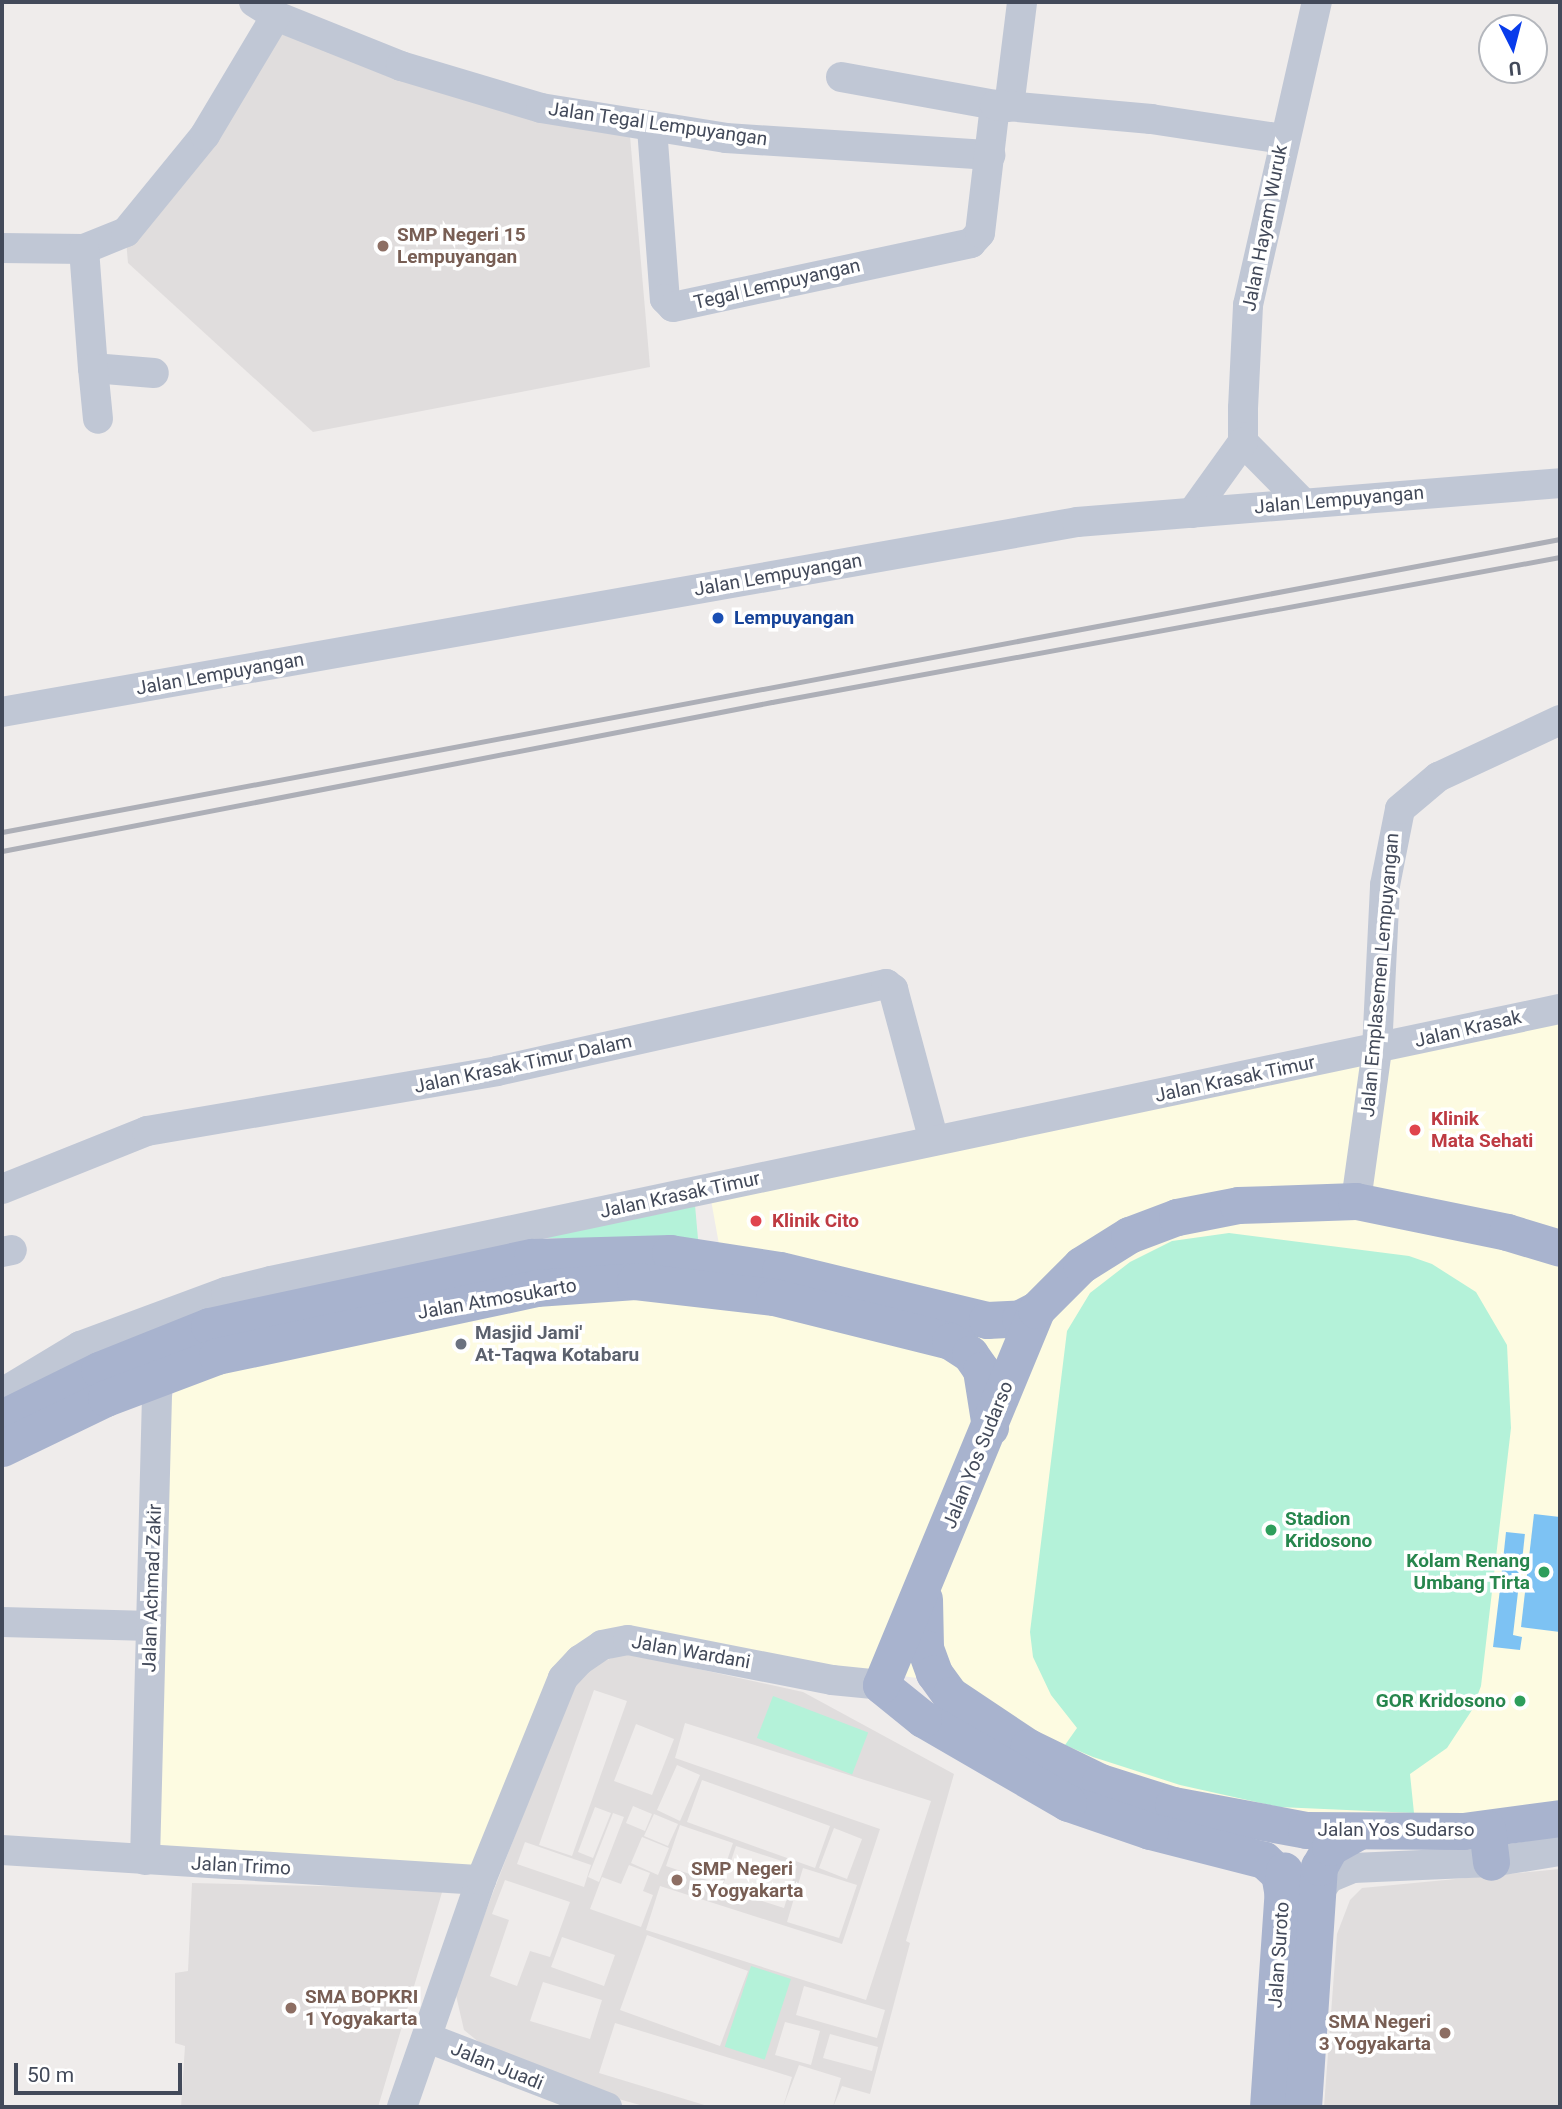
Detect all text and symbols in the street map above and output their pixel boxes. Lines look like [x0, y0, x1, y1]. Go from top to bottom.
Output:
north arrow [1478, 14, 1548, 84]
text: U [1508, 56, 1522, 80]
street label: Jalan Tegal Lempuyangan [547, 97, 769, 151]
street label: Jalan Hayam Wuruk [1238, 143, 1292, 313]
place label: SMP Negeri 15 Lempuyangan [397, 224, 526, 268]
marker: SMP Negeri 15 Lempuyangan [375, 238, 391, 254]
street label: Tegal Lempuyangan [692, 254, 862, 314]
street label: Jalan Lempuyangan [1253, 481, 1425, 519]
street label: Jalan Lempuyangan [692, 549, 864, 601]
place label: Lempuyangan [734, 607, 854, 629]
marker: Lempuyangan [708, 608, 728, 628]
street label: Jalan Lempuyangan [134, 648, 306, 700]
street label: Jalan Emplasemen Lempuyangan [1356, 832, 1404, 1118]
street label: Jalan Krasak [1412, 1006, 1524, 1052]
street label: Jalan Krasak Timur Dalam [412, 1030, 634, 1098]
street label: Jalan Krasak Timur [1153, 1051, 1317, 1107]
place label: Klinik Mata Sehati [1431, 1108, 1533, 1152]
marker: Klinik Mata Sehati [1405, 1120, 1425, 1140]
street label: Jalan Krasak Timur [598, 1167, 762, 1223]
place label: Klinik Cito [772, 1210, 859, 1232]
marker: Klinik Cito [746, 1211, 766, 1231]
street label: Jalan Atmosukarto [416, 1274, 578, 1324]
place label: Masjid Jami' At-Taqwa Kotabaru [475, 1322, 639, 1366]
marker: Masjid Jami' At-Taqwa Kotabaru [453, 1336, 469, 1352]
street label: Jalan Yos Sudarso [938, 1378, 1018, 1532]
street label: Jalan Achmad Zakir [138, 1503, 166, 1673]
place label: Stadion Kridosono [1285, 1508, 1372, 1552]
marker: Stadion Kridosono [1263, 1522, 1279, 1538]
place label: Kolam Renang Umbang Tirta [1406, 1550, 1530, 1594]
marker: Kolam Renang Umbang Tirta [1536, 1564, 1552, 1580]
street label: Jalan Wardani [630, 1630, 752, 1674]
place label: GOR Kridosono [1376, 1690, 1506, 1712]
marker: GOR Kridosono [1512, 1693, 1528, 1709]
street label: Jalan Yos Sudarso [1317, 1819, 1475, 1841]
street label: Jalan Trimo [190, 1852, 292, 1880]
place label: SMP Negeri 5 Yogyakarta [691, 1858, 803, 1902]
marker: SMP Negeri 5 Yogyakarta [669, 1872, 685, 1888]
street label: Jalan Suroto [1264, 1901, 1294, 2009]
place label: SMA BOPKRI 1 Yogyakarta [305, 1986, 418, 2030]
marker: SMA BOPKRI 1 Yogyakarta [283, 2000, 299, 2016]
place label: SMA Negeri 3 Yogyakarta [1319, 2011, 1431, 2055]
marker: SMA Negeri 3 Yogyakarta [1437, 2025, 1453, 2041]
street label: Jalan Juadi [447, 2037, 547, 2095]
scale bar [18, 2050, 186, 2094]
text: 50 m [27, 2063, 74, 2087]

